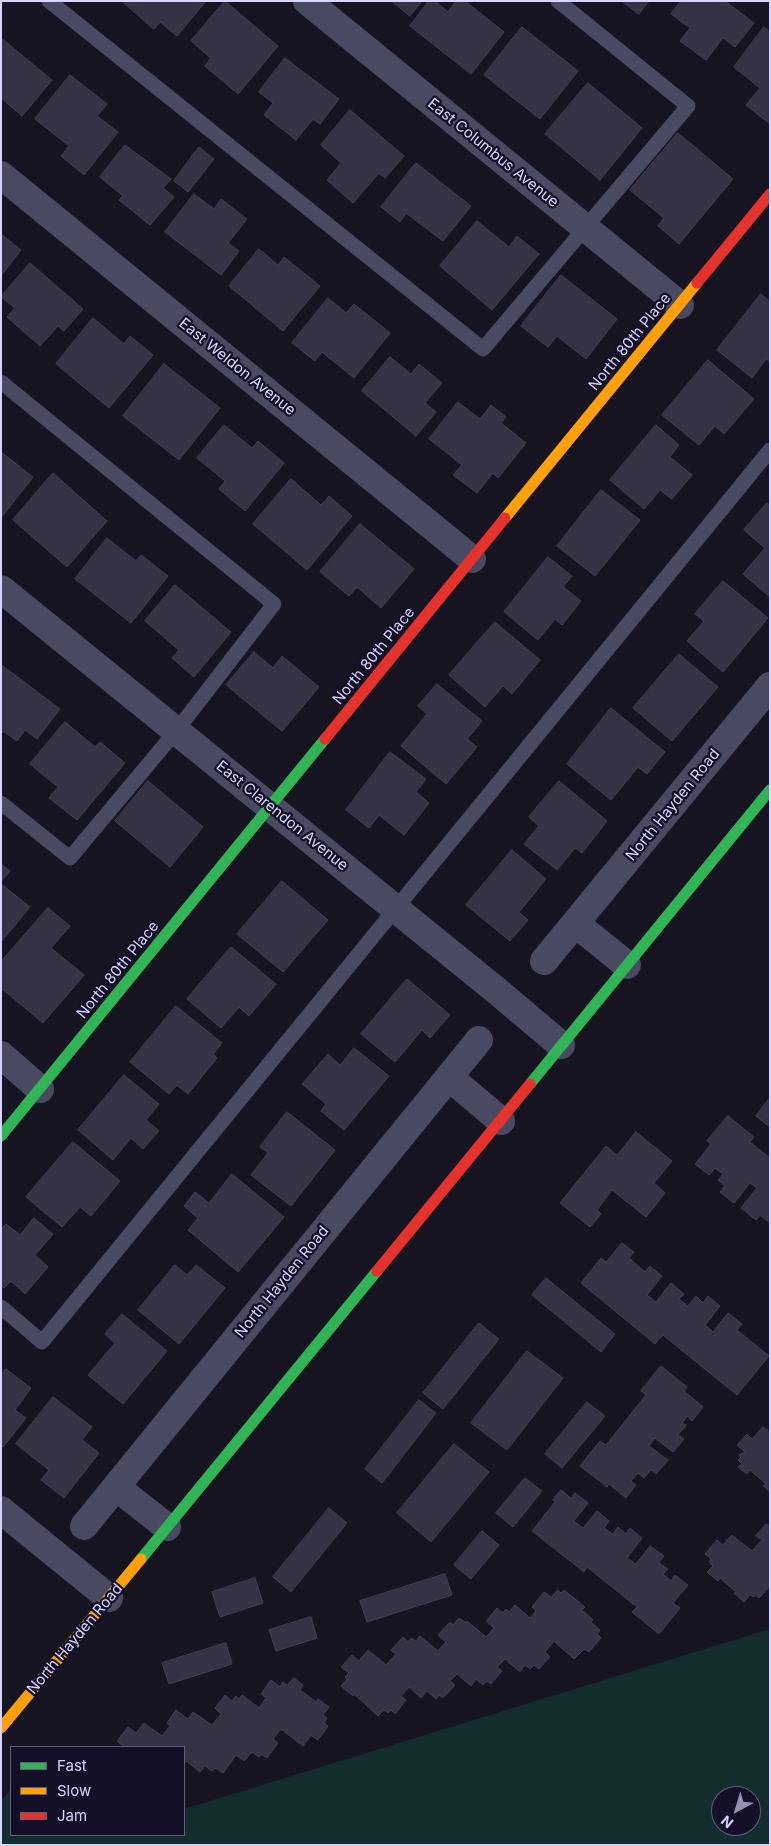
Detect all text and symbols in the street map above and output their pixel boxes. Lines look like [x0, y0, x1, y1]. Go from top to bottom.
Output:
street label: East Columbus Avenue [424, 95, 562, 211]
street label: North 80th Place [585, 290, 675, 394]
street label: East Weldon Avenue [175, 314, 299, 420]
street label: North 80th Place [329, 604, 419, 708]
street label: North Hayden Road [622, 745, 724, 865]
street label: East Clarendon Avenue [212, 757, 352, 875]
street label: North 80th Place [73, 918, 163, 1022]
street label: North Hayden Road [231, 1222, 333, 1342]
street label: North Hayden Road [23, 1580, 127, 1698]
legend [10, 1746, 185, 1836]
text: Fast [57, 1756, 87, 1775]
text: Slow [57, 1781, 91, 1800]
north arrow [711, 1786, 761, 1836]
text: Jam [57, 1806, 87, 1825]
text: N [717, 1812, 736, 1832]

